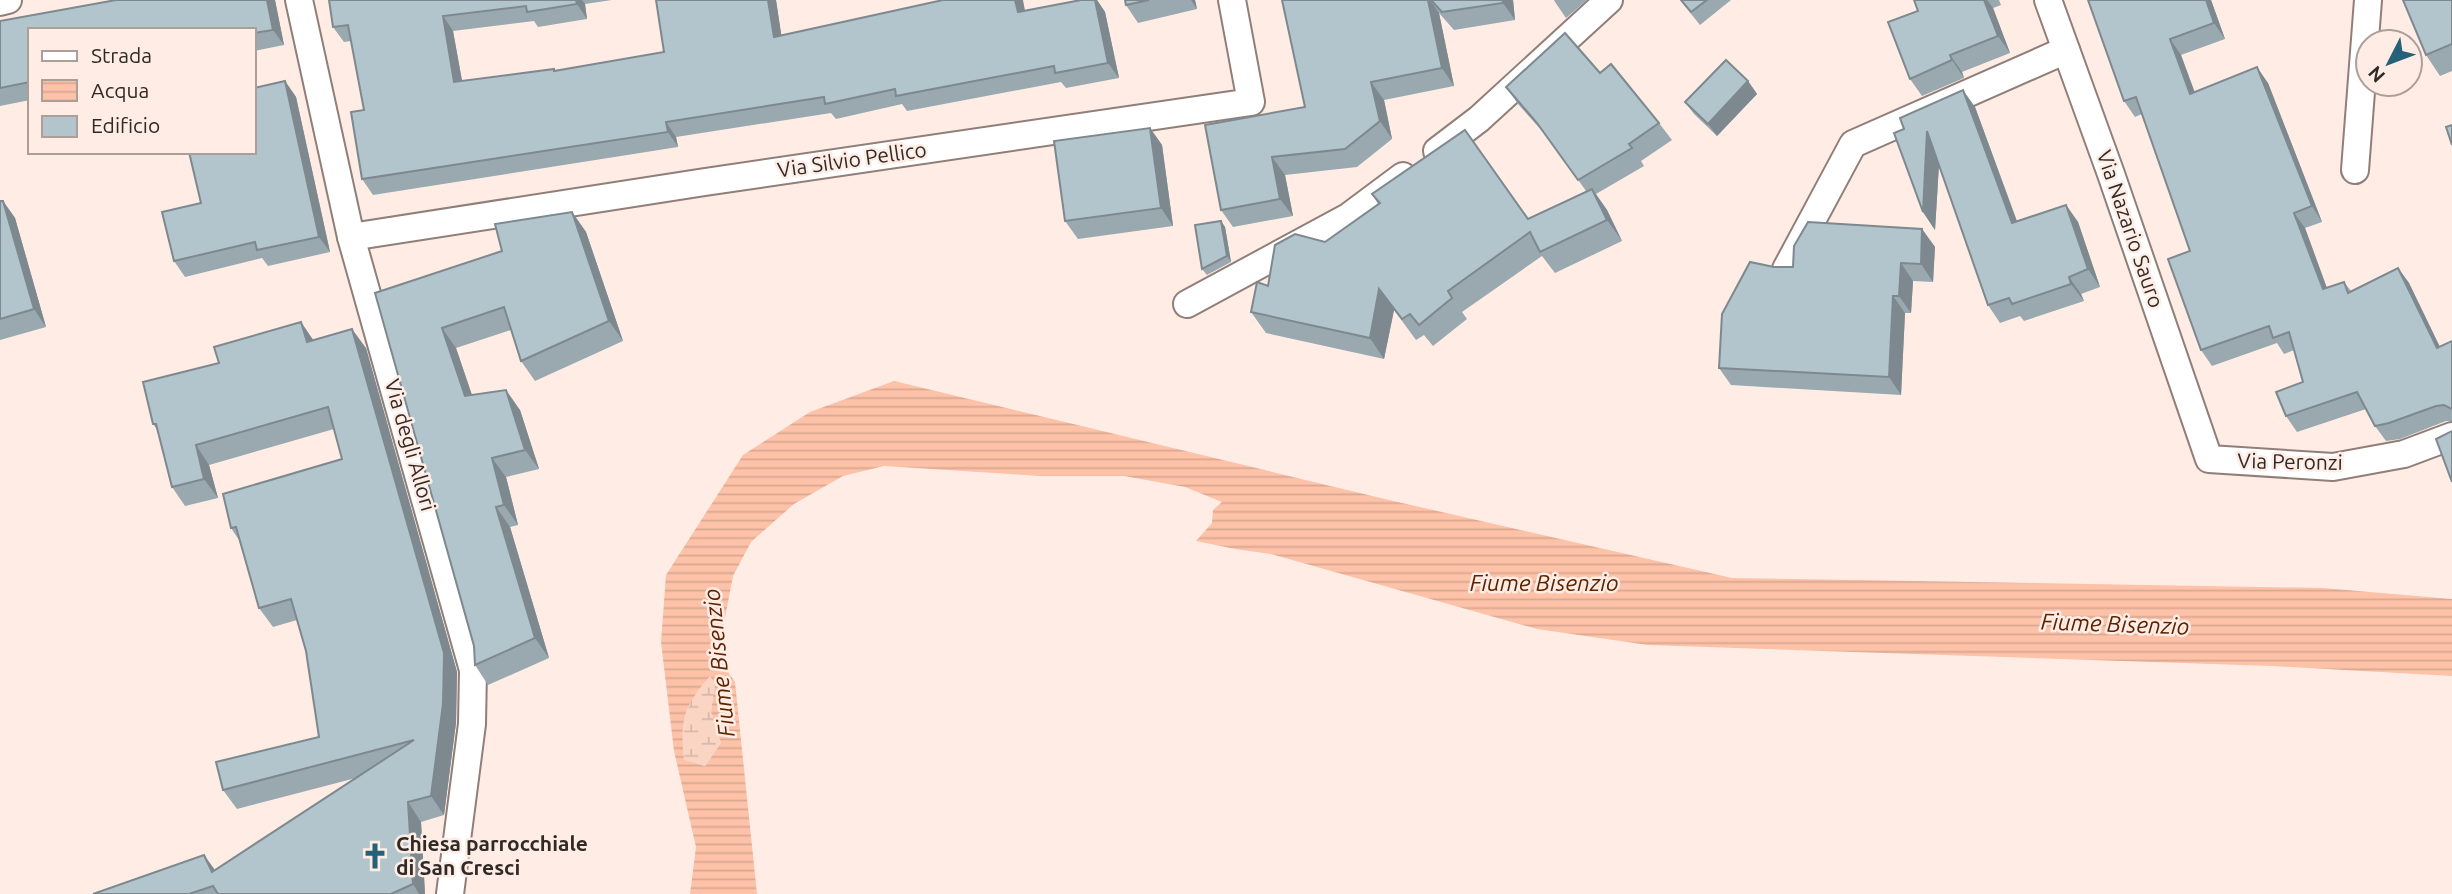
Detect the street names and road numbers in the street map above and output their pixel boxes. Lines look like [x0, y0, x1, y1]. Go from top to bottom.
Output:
street label: Via Silvio Pellico [776, 137, 928, 181]
street label: Via Nazario Sauro [2093, 147, 2169, 311]
street label: Via degli Allori [381, 376, 441, 513]
street label: Via Peronzi [2237, 448, 2343, 474]

